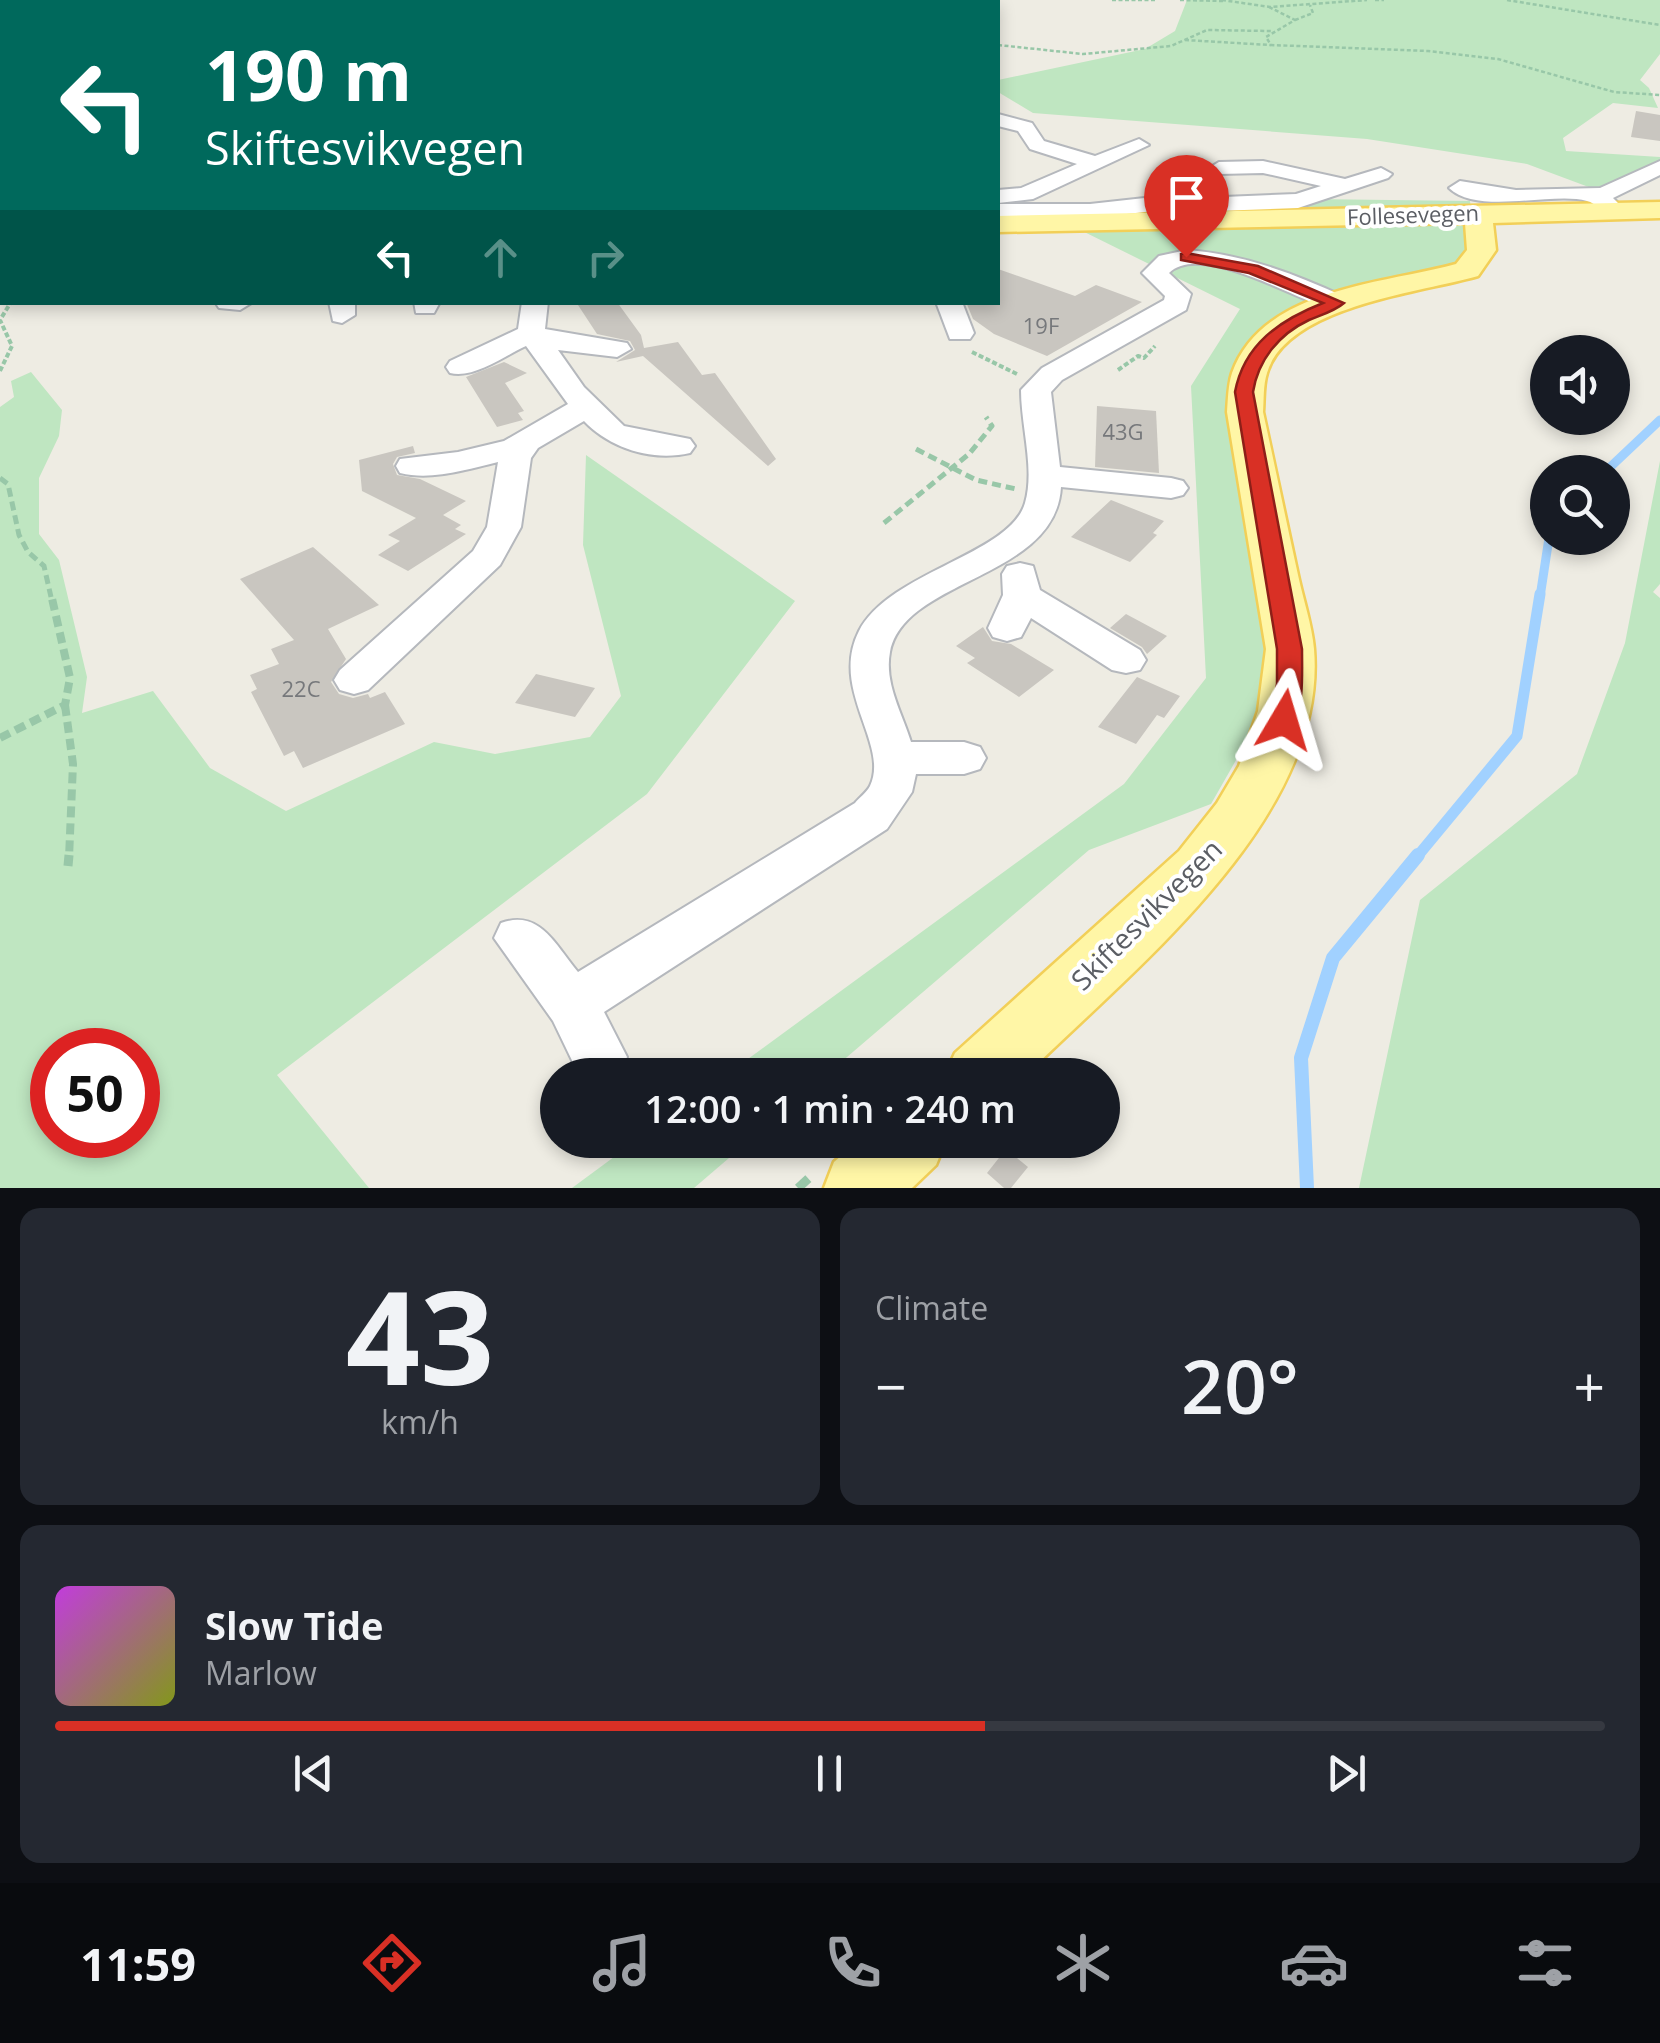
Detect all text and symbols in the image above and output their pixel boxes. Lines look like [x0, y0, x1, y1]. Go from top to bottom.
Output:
text: 190 m [205, 26, 412, 122]
icon: left [40, 40, 170, 170]
text: Skiftesvikvegen [205, 117, 525, 178]
pin [1144, 155, 1229, 258]
icon: arrive [1159, 170, 1214, 225]
street label: Follesevegen [1347, 197, 1479, 231]
icon: left [368, 230, 423, 285]
icon: ahead [473, 230, 528, 285]
icon: right [578, 230, 633, 285]
house number: 19F [1023, 310, 1059, 340]
map controls [1530, 335, 1630, 555]
button: sound [1530, 335, 1630, 435]
house number: 43G [1102, 416, 1144, 446]
button: search [1530, 455, 1630, 555]
position arrow [1232, 668, 1336, 772]
house number: 22C [281, 673, 321, 703]
street label: Skiftesvikvegen [1062, 830, 1230, 998]
speed limit sign: 50 [30, 1028, 160, 1158]
text: 12:00 · 1 min · 240 m [644, 1082, 1016, 1134]
text: 43 [346, 1246, 494, 1423]
text: Climate [875, 1286, 988, 1329]
text: 20° [1181, 1334, 1299, 1436]
text: − [875, 1348, 906, 1423]
text: + [1574, 1348, 1605, 1423]
text: km/h [381, 1400, 459, 1443]
text: Slow Tide [205, 1599, 384, 1651]
text: Marlow [205, 1651, 317, 1694]
icon: previous [286, 1746, 341, 1801]
icon: pause [802, 1746, 857, 1801]
icon: next [1319, 1746, 1374, 1801]
icon: directions [357, 1928, 427, 1998]
icon: music [587, 1928, 657, 1998]
icon: phone [818, 1928, 888, 1998]
icon: climate [1048, 1928, 1118, 1998]
icon: car [1279, 1928, 1349, 1998]
icon: filters [1510, 1928, 1580, 1998]
text: 11:59 [80, 1933, 196, 1994]

